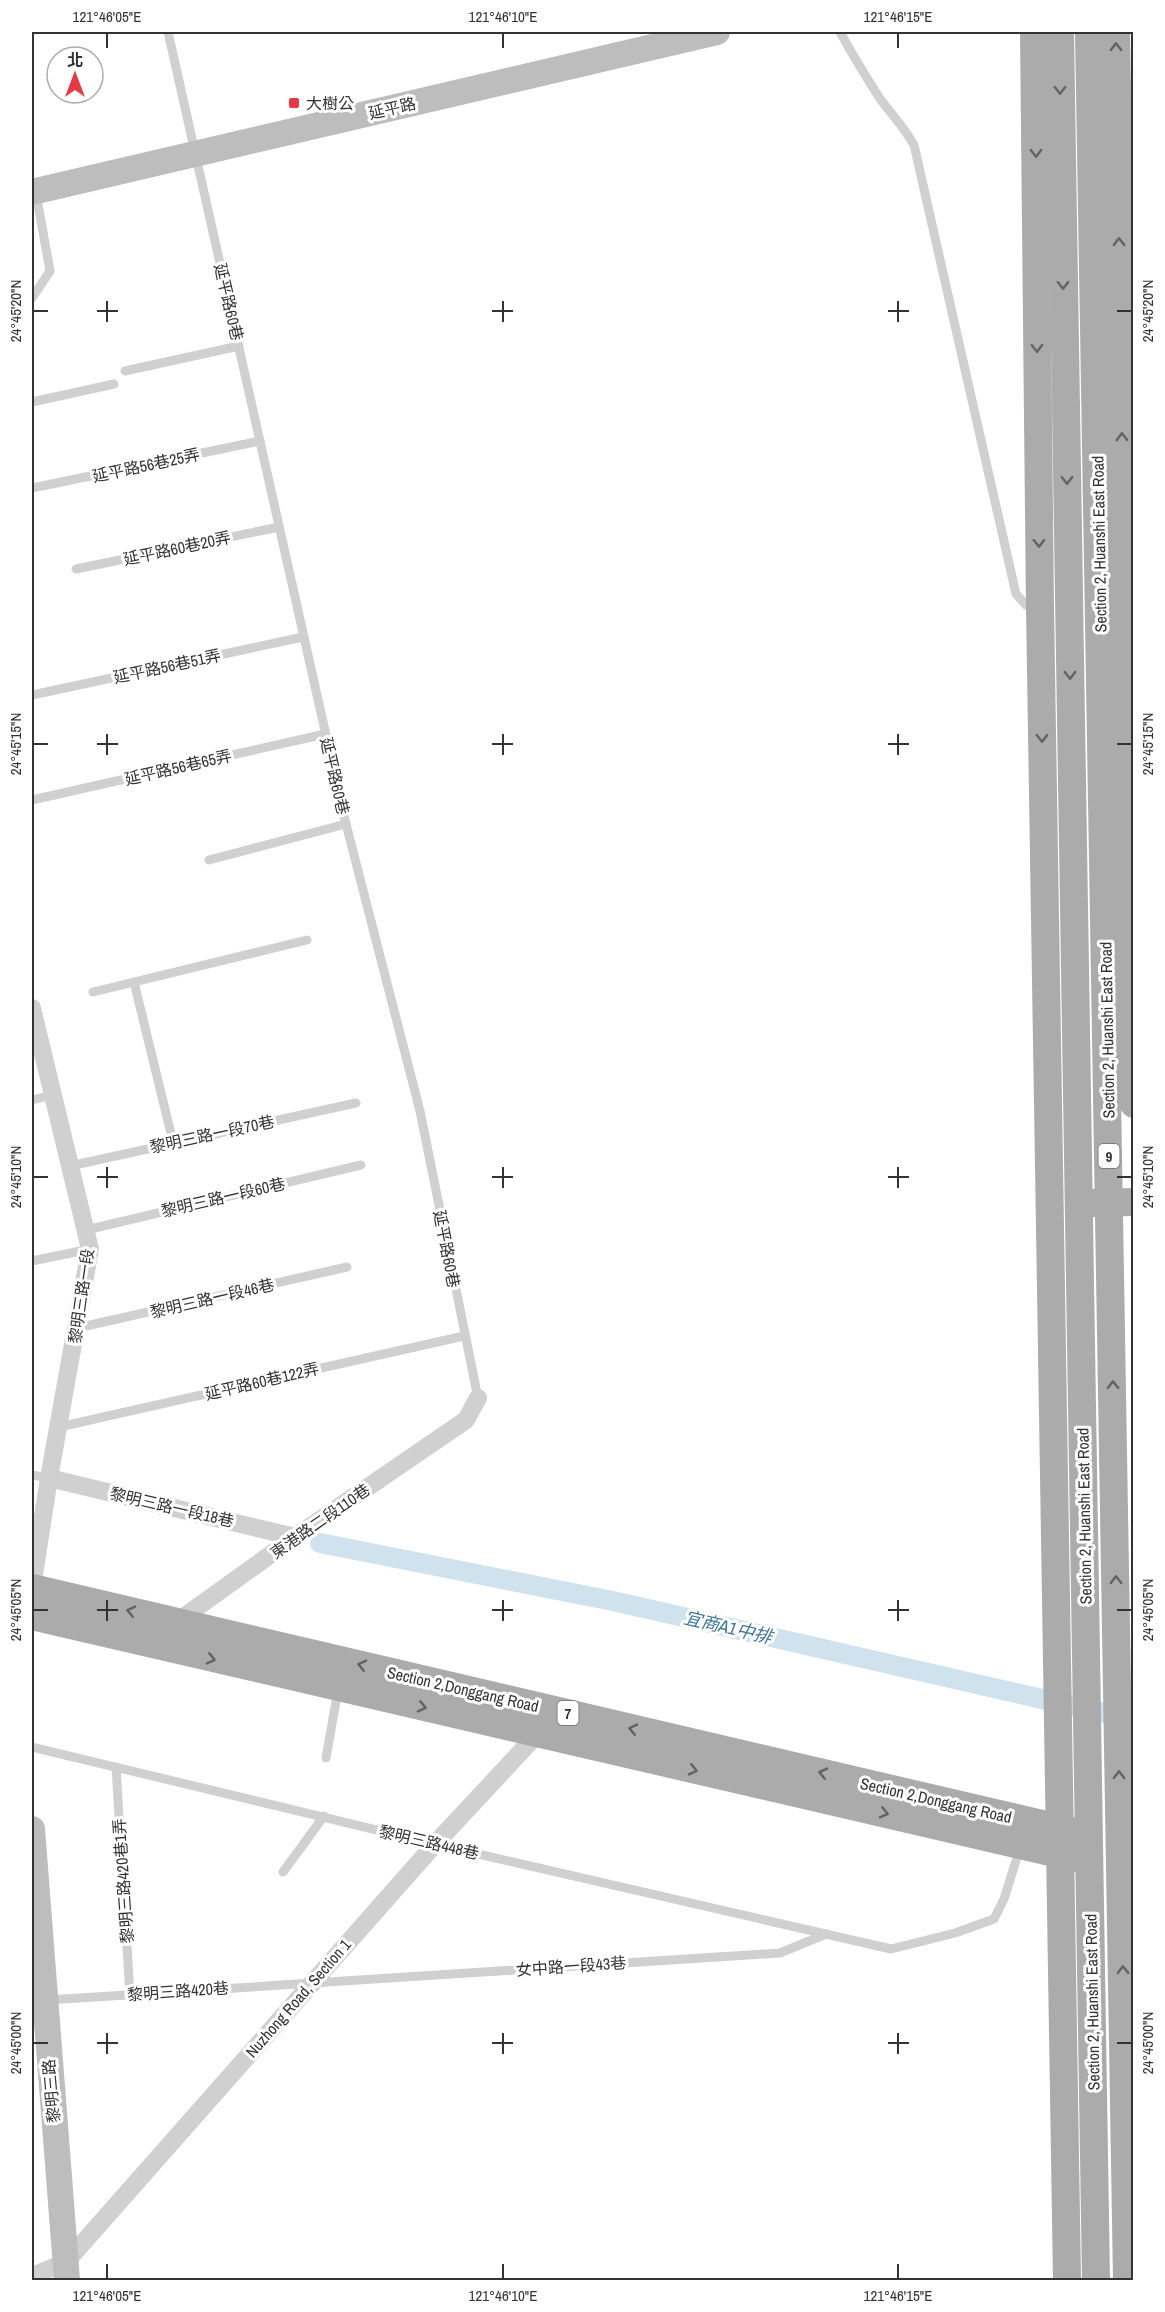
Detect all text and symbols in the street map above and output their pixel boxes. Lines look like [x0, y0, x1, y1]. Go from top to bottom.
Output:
text: 121°46'05"E [73, 6, 141, 27]
text: 121°46'10"E [469, 6, 537, 27]
text: 121°46'15"E [864, 6, 932, 27]
one-way arrow [1110, 42, 1122, 51]
north arrow [45, 45, 105, 105]
text: 北 [67, 49, 83, 71]
one-way arrow [1054, 85, 1067, 94]
place label: 大樹公 [306, 92, 354, 114]
street label: 延平路 [366, 92, 418, 124]
marker: 大樹公 [287, 96, 301, 110]
one-way arrow [1029, 148, 1042, 157]
one-way arrow [1113, 237, 1125, 246]
street label: 延平路60巷 [209, 261, 249, 343]
text: 24°45'20"N [5, 280, 26, 342]
one-way arrow [1057, 280, 1070, 289]
text: 24°45'20"N [1137, 280, 1158, 342]
one-way arrow [1031, 343, 1043, 352]
one-way arrow [1116, 432, 1129, 441]
street label: 延平路56巷25弄 [90, 443, 202, 487]
street label: Section 2, Huanshi East Road [1086, 456, 1112, 632]
one-way arrow [1060, 475, 1073, 484]
street label: 延平路60巷20弄 [121, 526, 233, 570]
one-way arrow [1033, 538, 1045, 547]
street label: 延平路56巷51弄 [111, 644, 223, 688]
one-way arrow [1063, 670, 1076, 679]
text: 24°45'15"N [5, 713, 26, 775]
text: 24°45'15"N [1137, 713, 1158, 775]
one-way arrow [1036, 733, 1048, 742]
street label: 延平路60巷 [315, 735, 355, 817]
street label: 延平路56巷65弄 [122, 744, 234, 790]
street label: Section 2, Huanshi East Road [1094, 942, 1120, 1118]
street label: 黎明三路一段70巷 [148, 1110, 276, 1158]
road number: 9 [1098, 1144, 1120, 1168]
text: 24°45'10"N [5, 1146, 26, 1208]
text: 24°45'10"N [1137, 1146, 1158, 1208]
street label: 黎明三路一段60巷 [159, 1172, 287, 1222]
street label: 延平路60巷 [429, 1208, 465, 1290]
street label: 黎明三路一段 [63, 1247, 99, 1345]
street label: 黎明三路一段46巷 [148, 1273, 276, 1323]
street label: 延平路60巷122弄 [203, 1357, 321, 1405]
one-way arrow [1107, 1381, 1119, 1390]
street label: Section 2, Huanshi East Road [1071, 1428, 1097, 1604]
street label: 東港路二段110巷 [266, 1478, 374, 1564]
street label: 黎明三路一段18巷 [108, 1482, 236, 1532]
one-way arrow [1110, 1576, 1122, 1585]
text: 24°45'05"N [5, 1579, 26, 1641]
text: 24°45'05"N [1137, 1579, 1158, 1641]
one-way arrow [126, 1605, 136, 1618]
water label: 宜商A1中排 [681, 1605, 777, 1650]
one-way arrow [206, 1651, 216, 1664]
one-way arrow [357, 1659, 367, 1672]
street label: Section 2,Donggang Road [385, 1661, 541, 1717]
one-way arrow [416, 1700, 426, 1713]
road number: 7 [558, 1701, 578, 1725]
one-way arrow [628, 1723, 638, 1736]
one-way arrow [688, 1762, 698, 1775]
one-way arrow [818, 1767, 828, 1780]
one-way arrow [1113, 1771, 1125, 1780]
street label: Section 2,Donggang Road [858, 1772, 1014, 1828]
one-way arrow [878, 1806, 888, 1819]
street label: 黎明三路420巷1弄 [108, 1818, 138, 1944]
street label: 黎明三路448巷 [377, 1820, 481, 1864]
street label: Section 2, Huanshi East Road [1079, 1914, 1105, 2090]
street label: Nuzhong Road, Section 1 [240, 1934, 356, 2062]
street label: 女中路一段43巷 [515, 1951, 627, 1981]
one-way arrow [1116, 1966, 1129, 1975]
street label: 黎明三路420巷 [126, 1976, 230, 2006]
text: 24°45'00"N [5, 2012, 26, 2074]
text: 24°45'00"N [1137, 2012, 1158, 2074]
street label: 黎明三路 [37, 2058, 65, 2124]
text: 121°46'05"E [73, 2285, 141, 2306]
text: 121°46'10"E [469, 2285, 537, 2306]
text: 121°46'15"E [864, 2285, 932, 2306]

